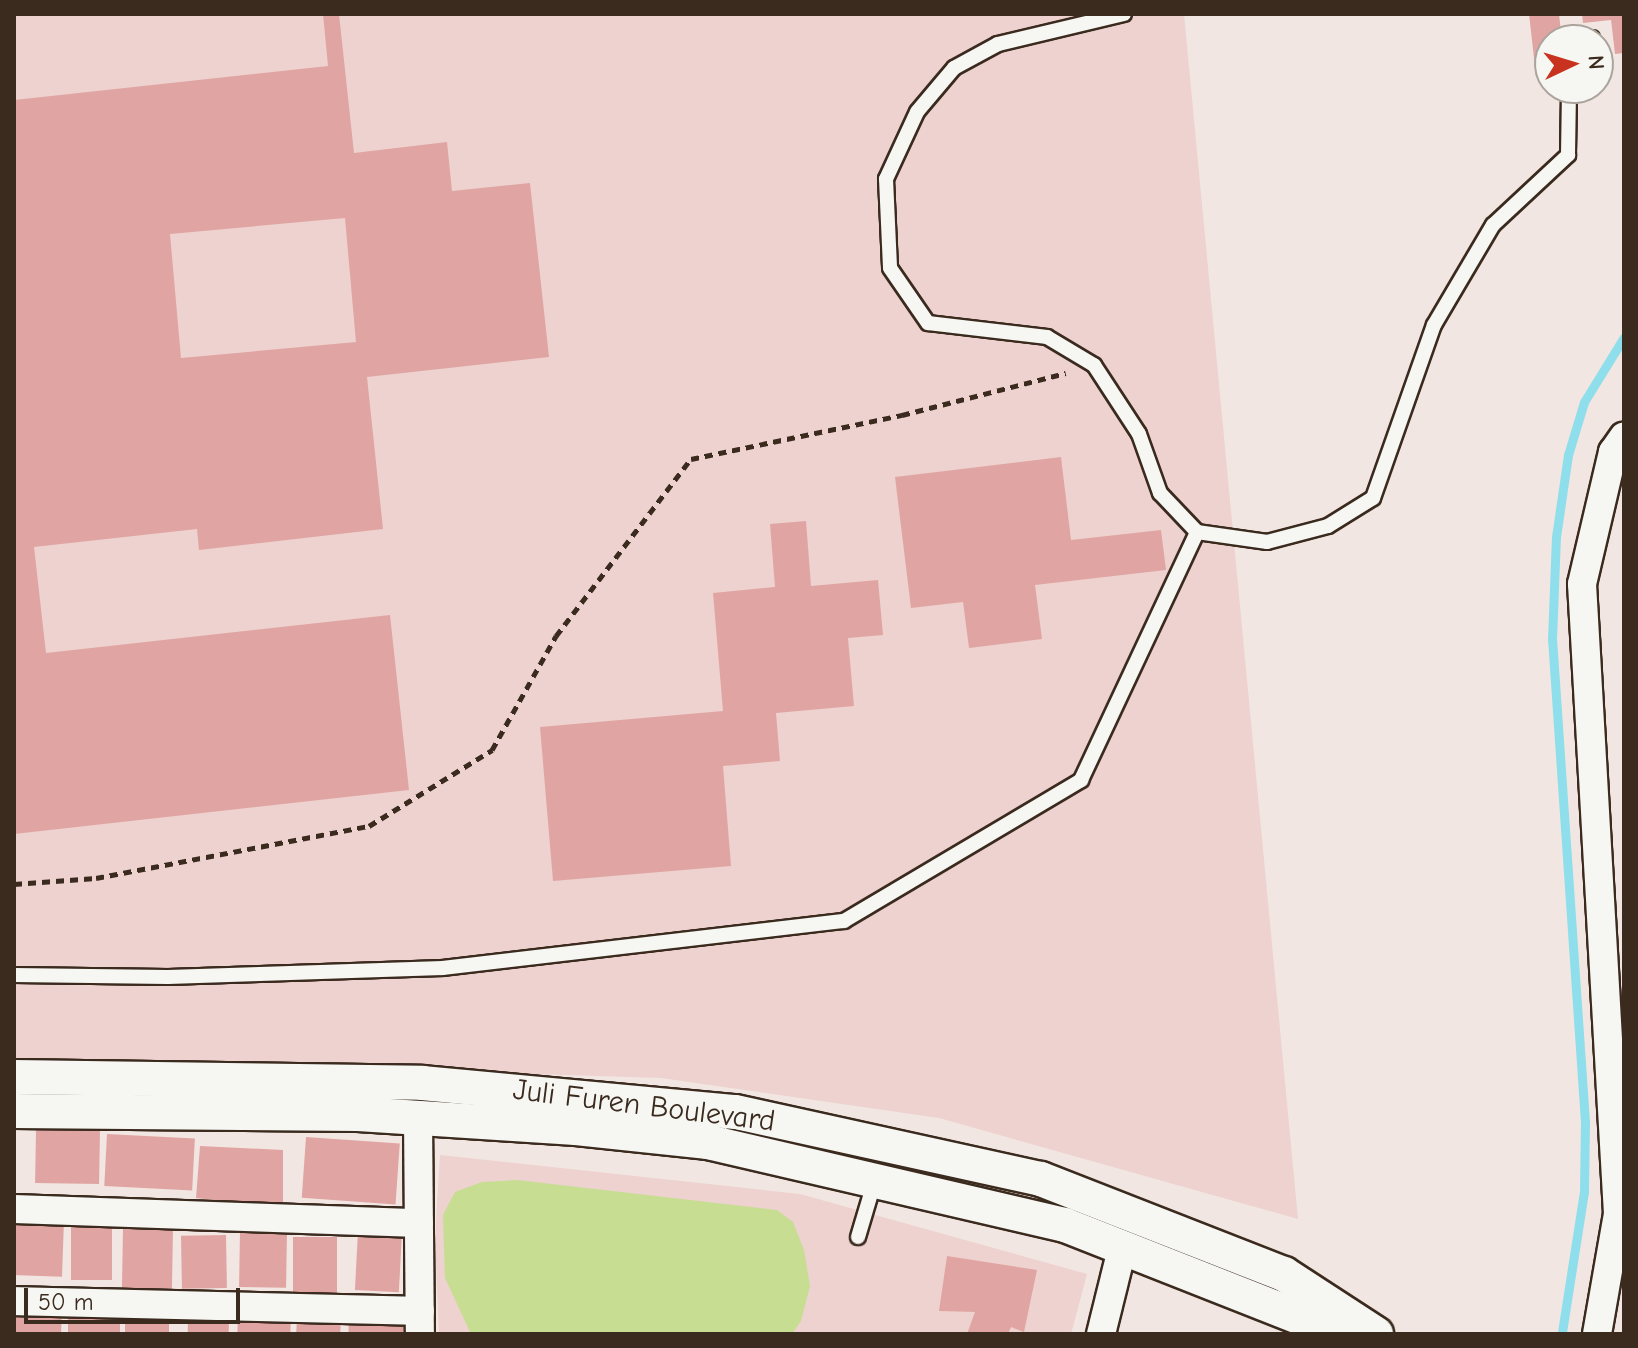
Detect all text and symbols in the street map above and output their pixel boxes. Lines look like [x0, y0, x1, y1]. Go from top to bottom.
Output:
north arrow [1534, 24, 1614, 104]
text: N [1582, 54, 1609, 71]
street label: Juli Furen Boulevard [511, 1072, 777, 1140]
scale bar [28, 1272, 244, 1322]
text: 50 m [38, 1288, 94, 1316]

